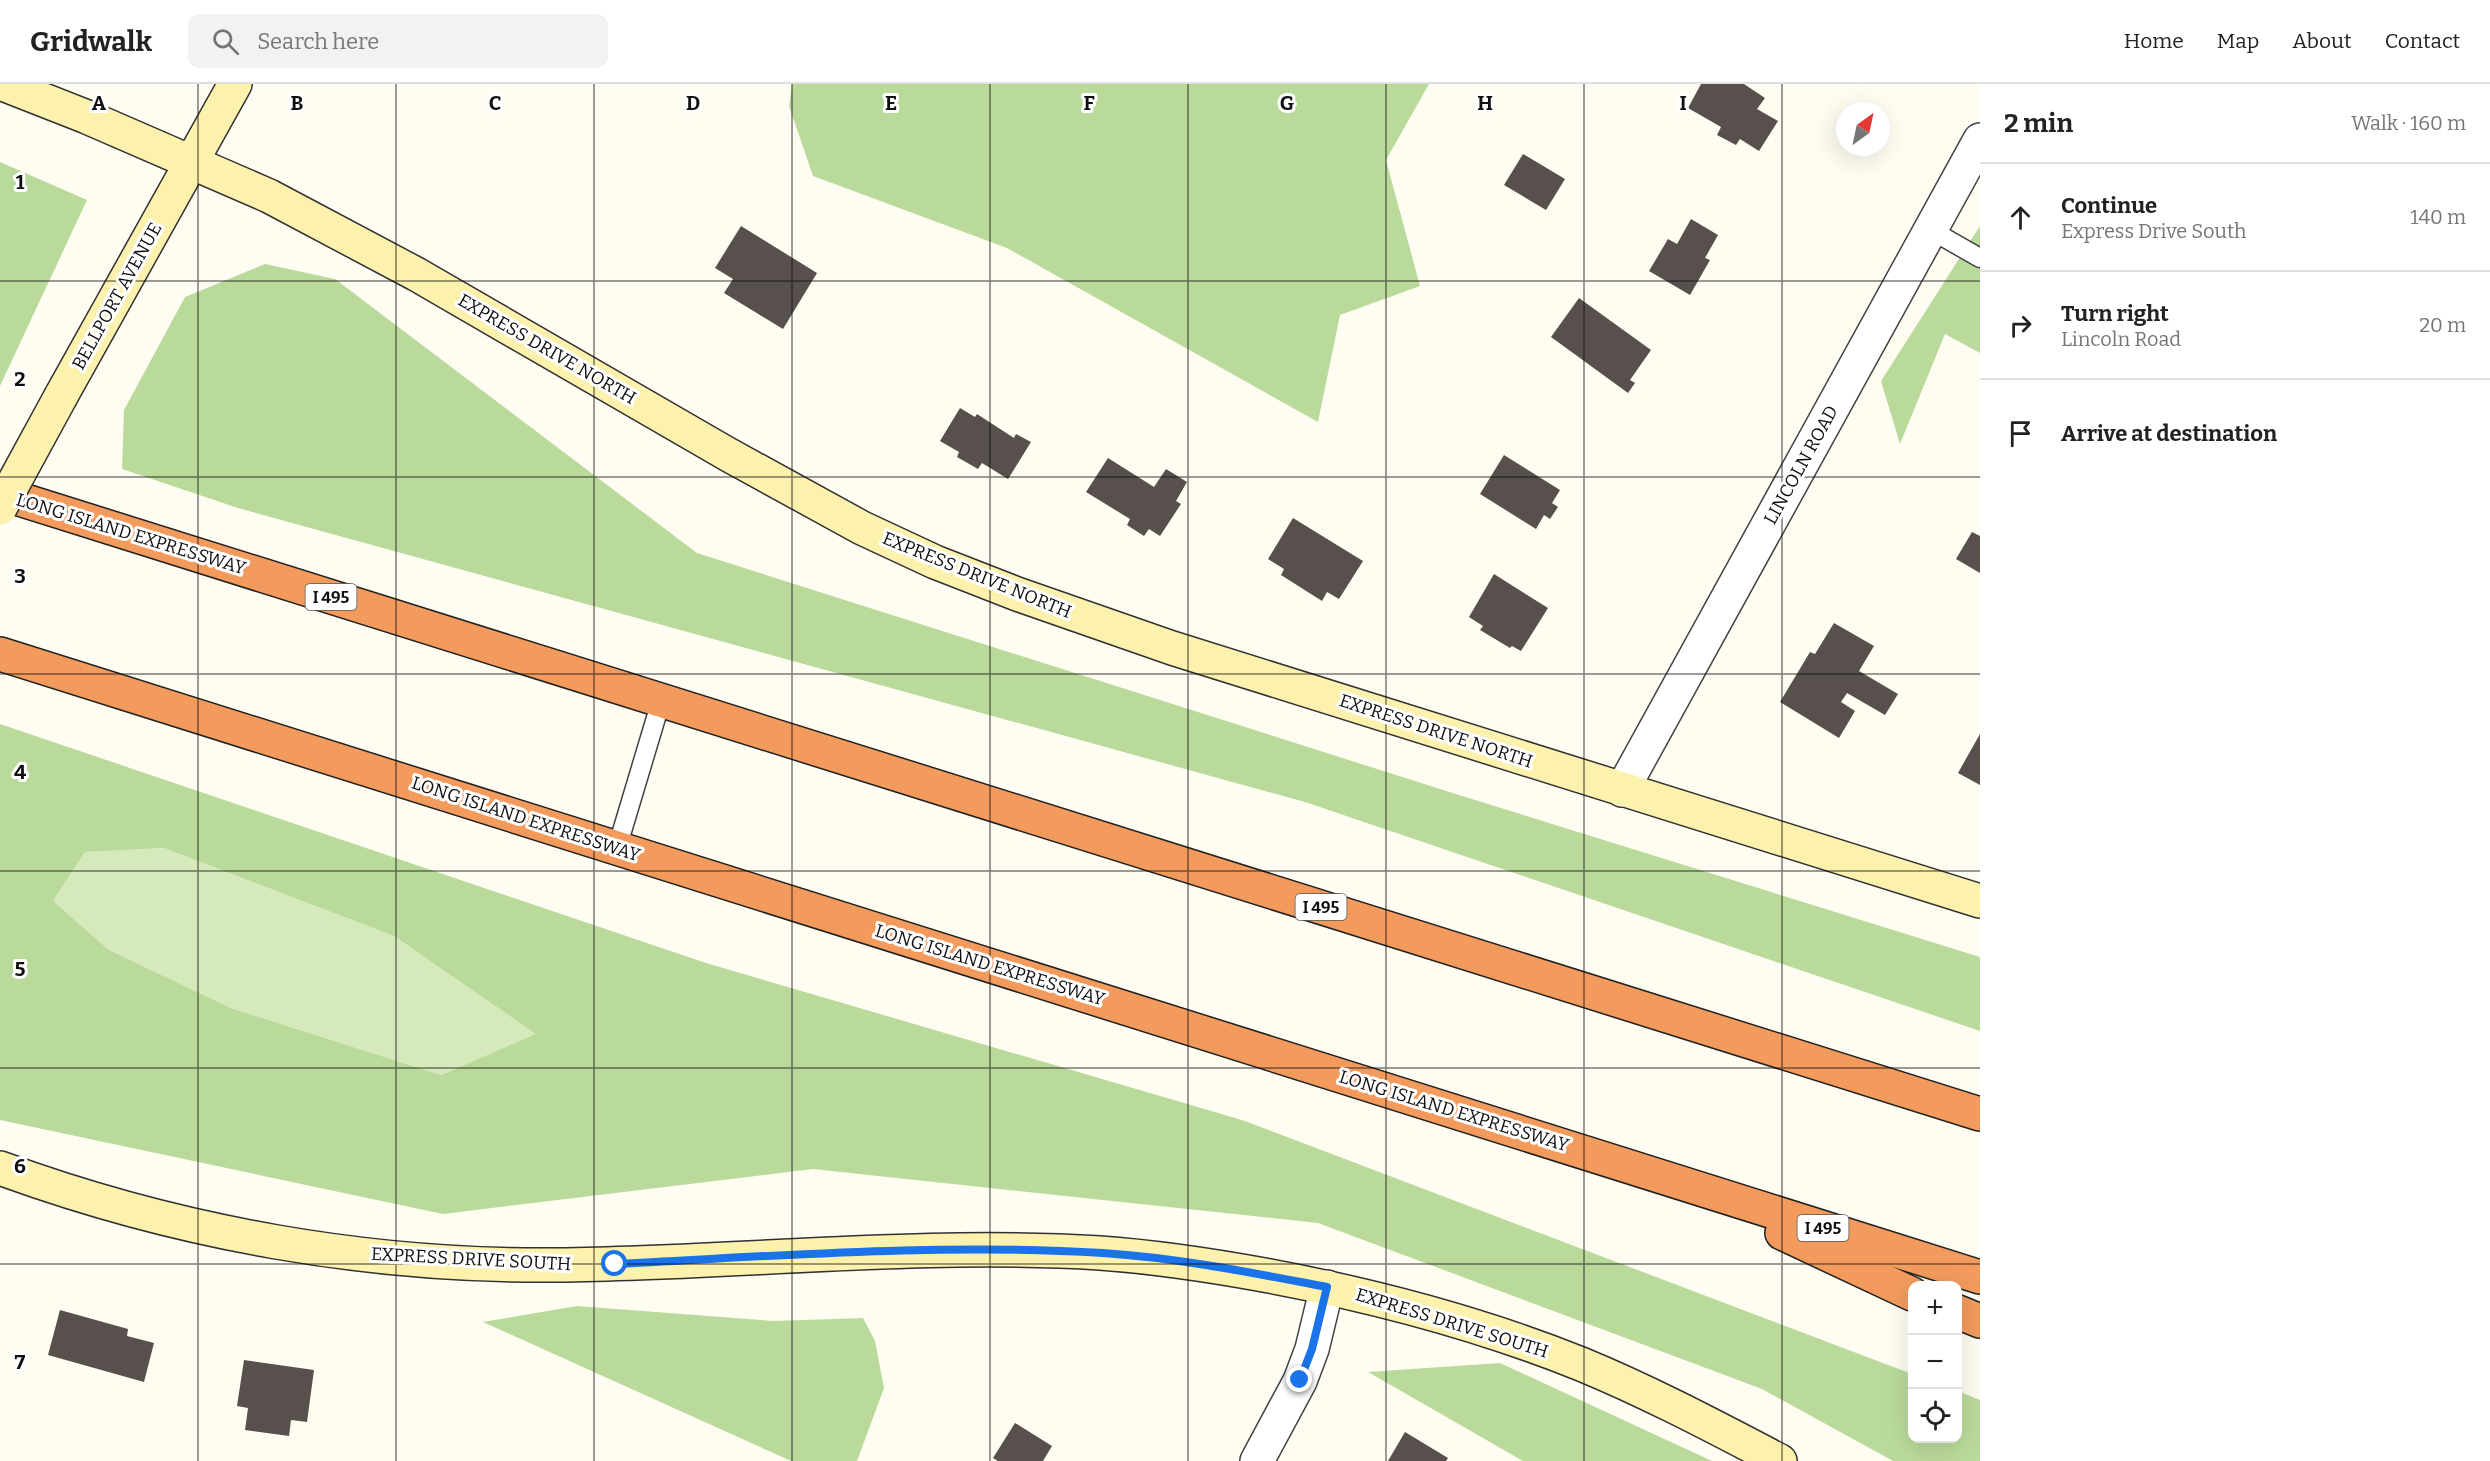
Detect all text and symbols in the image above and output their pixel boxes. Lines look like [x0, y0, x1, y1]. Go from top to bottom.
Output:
search box [188, 14, 608, 68]
text: Gridwalk [30, 25, 152, 58]
icon: search [209, 25, 242, 58]
text: Search here [257, 28, 379, 55]
text: Home [2124, 28, 2184, 54]
text: Map [2217, 28, 2259, 54]
text: About [2292, 28, 2352, 54]
text: Contact [2385, 28, 2460, 54]
text: A [92, 91, 107, 115]
text: B [291, 91, 304, 115]
text: C [489, 91, 501, 115]
text: D [686, 91, 700, 115]
text: E [885, 91, 897, 115]
text: F [1083, 91, 1095, 115]
text: G [1280, 91, 1294, 115]
text: H [1477, 91, 1493, 115]
text: I [1679, 91, 1687, 115]
north arrow [1836, 102, 1890, 156]
text: 2 min [2004, 108, 2073, 139]
text: Walk · 160 m [2351, 111, 2466, 135]
text: 1 [16, 170, 25, 194]
text: Continue [2061, 192, 2157, 219]
icon: ahead [2004, 201, 2037, 234]
text: 140 m [2410, 205, 2466, 229]
street label: BELLPORT AVENUE [67, 219, 167, 373]
text: Express Drive South [2061, 219, 2246, 243]
street label: EXPRESS DRIVE NORTH [454, 289, 640, 409]
text: Turn right [2061, 300, 2169, 327]
icon: right [2004, 309, 2037, 342]
text: 20 m [2419, 313, 2466, 337]
text: Lincoln Road [2061, 327, 2181, 351]
text: 2 [14, 367, 26, 391]
street label: LINCOLN ROAD [1759, 402, 1843, 528]
icon: arrive [2004, 417, 2037, 450]
text: Arrive at destination [2061, 420, 2277, 447]
street label: LONG ISLAND EXPRESSWAY [14, 489, 249, 580]
street label: EXPRESS DRIVE NORTH [879, 527, 1075, 623]
text: 3 [14, 564, 26, 588]
road number: I 495 [306, 584, 356, 610]
street label: EXPRESS DRIVE NORTH [1337, 689, 1535, 773]
text: 4 [14, 760, 26, 784]
street label: LONG ISLAND EXPRESSWAY [409, 772, 643, 867]
road number: I 495 [1296, 894, 1346, 920]
street label: LONG ISLAND EXPRESSWAY [873, 920, 1108, 1011]
text: 5 [15, 957, 26, 981]
street label: LONG ISLAND EXPRESSWAY [1337, 1066, 1572, 1157]
text: 6 [14, 1154, 26, 1178]
road number: I 495 [1798, 1215, 1848, 1241]
street label: EXPRESS DRIVE SOUTH [370, 1243, 572, 1275]
route start [601, 1250, 627, 1276]
map controls [1908, 1281, 1962, 1443]
button: + [1908, 1281, 1962, 1335]
street label: EXPRESS DRIVE SOUTH [1353, 1283, 1551, 1363]
button: − [1908, 1335, 1962, 1389]
text: 7 [15, 1350, 26, 1374]
route end [1286, 1366, 1312, 1392]
button: locate [1908, 1389, 1962, 1443]

